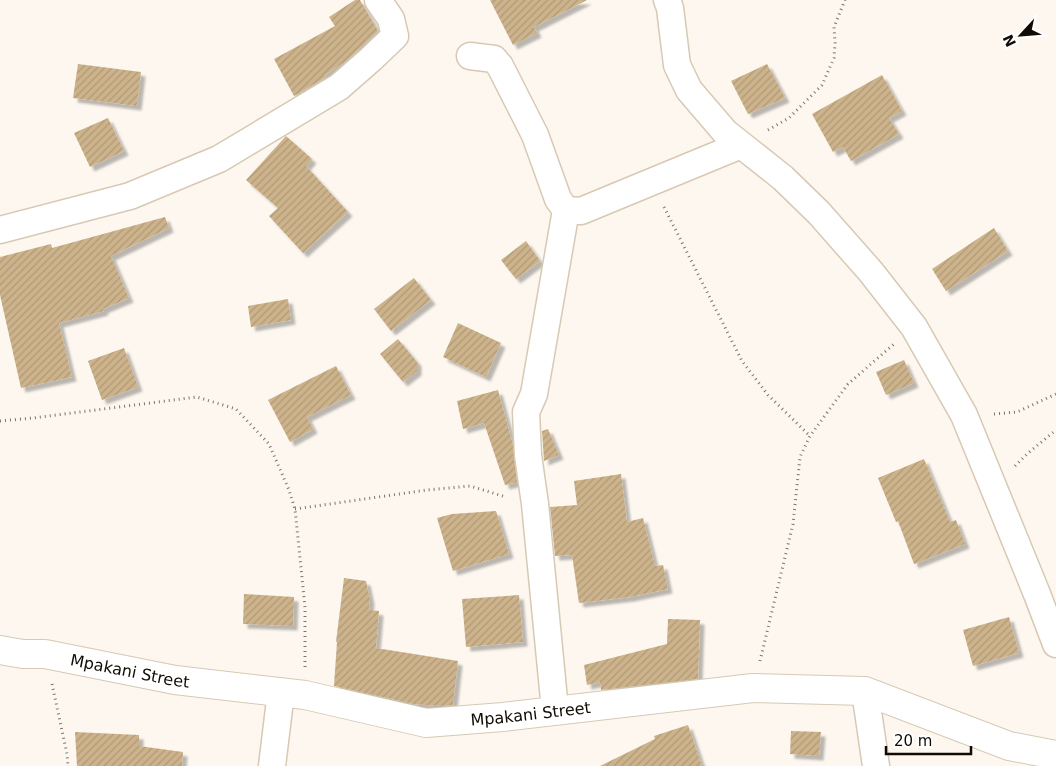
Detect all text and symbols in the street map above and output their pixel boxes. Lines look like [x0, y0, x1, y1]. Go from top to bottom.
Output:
north arrow [996, 10, 1046, 60]
text: N [1000, 32, 1019, 49]
street label: Mpakani Street [69, 650, 190, 692]
street label: Mpakani Street [470, 698, 592, 730]
scale bar [886, 724, 971, 756]
text: 20 m [894, 732, 932, 750]

